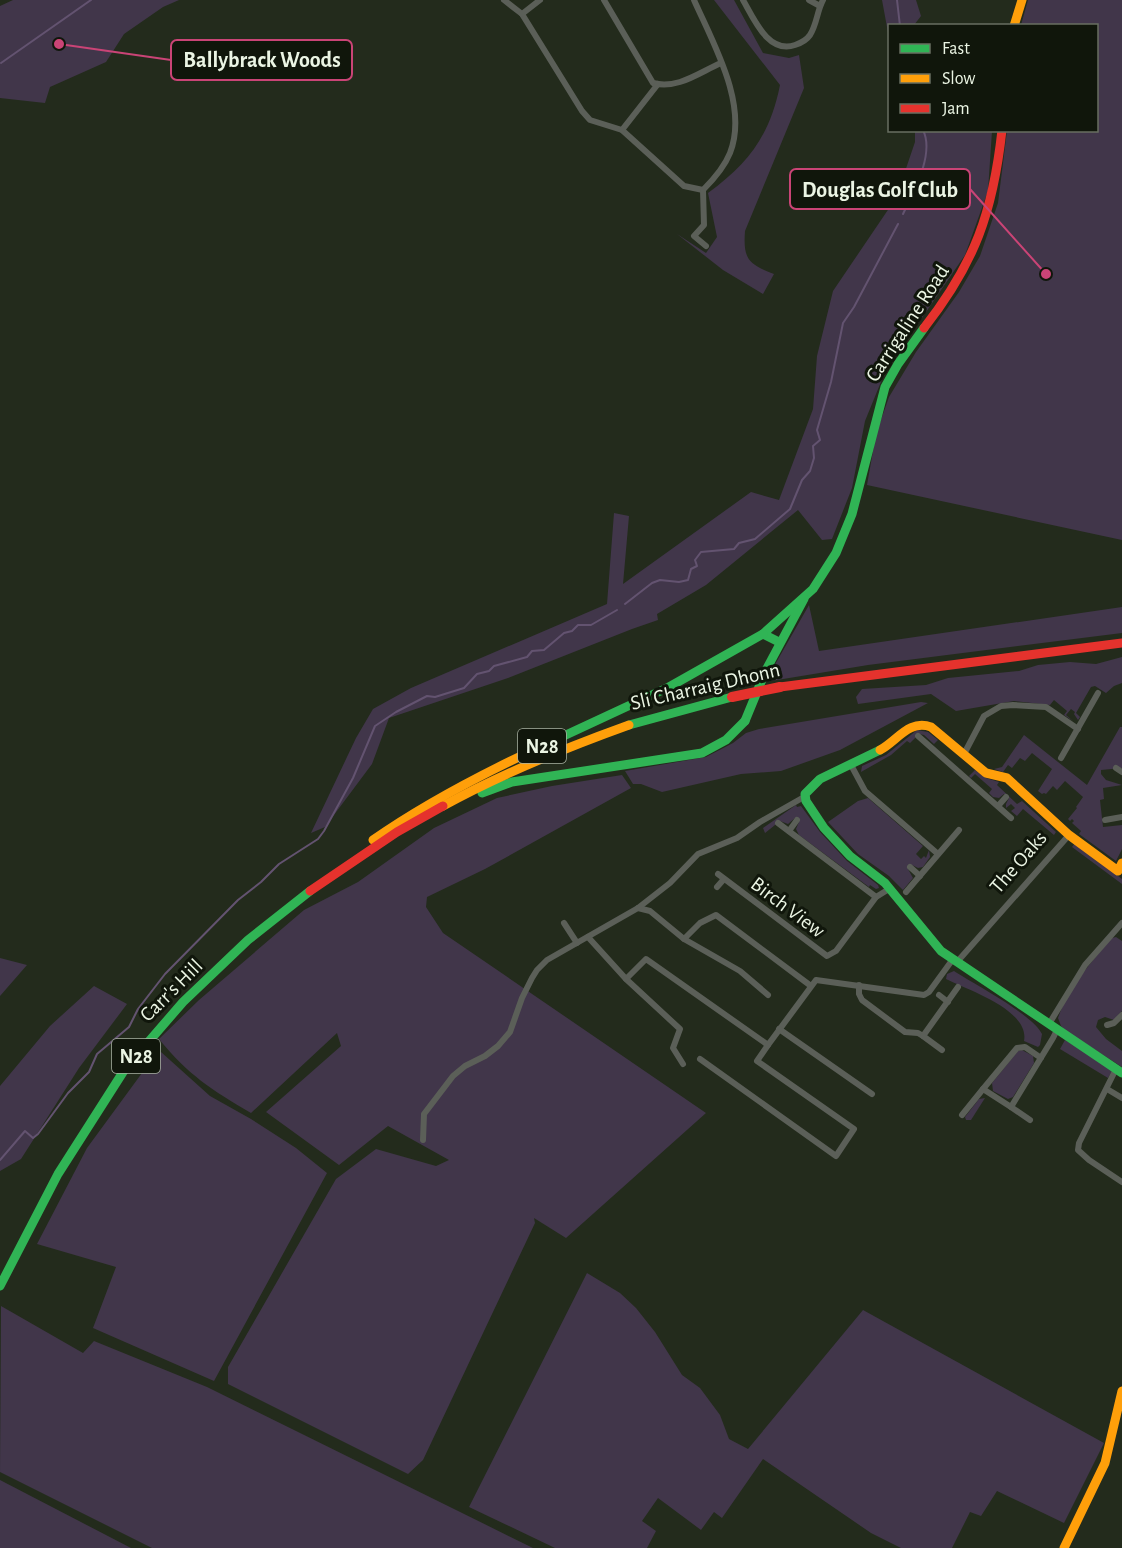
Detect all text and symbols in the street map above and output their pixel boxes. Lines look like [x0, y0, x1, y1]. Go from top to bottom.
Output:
legend [888, 24, 1098, 132]
callout: Ballybrack Woods [171, 40, 352, 80]
text: Fast [942, 40, 970, 58]
text: Ballybrack Woods [183, 49, 341, 72]
text: Slow [942, 70, 975, 88]
text: Jam [942, 100, 970, 118]
callout: Douglas Golf Club [790, 169, 970, 209]
text: Douglas Golf Club [802, 179, 958, 201]
street label: Carrigaline Road [862, 261, 953, 385]
street label: Sli Charraig Dhonn [628, 659, 782, 714]
road number: N28 [518, 729, 566, 763]
street label: The Oaks [986, 827, 1051, 897]
street label: Birch View [747, 873, 829, 942]
street label: Carr's Hill [136, 955, 207, 1026]
road number: N28 [112, 1039, 160, 1073]

